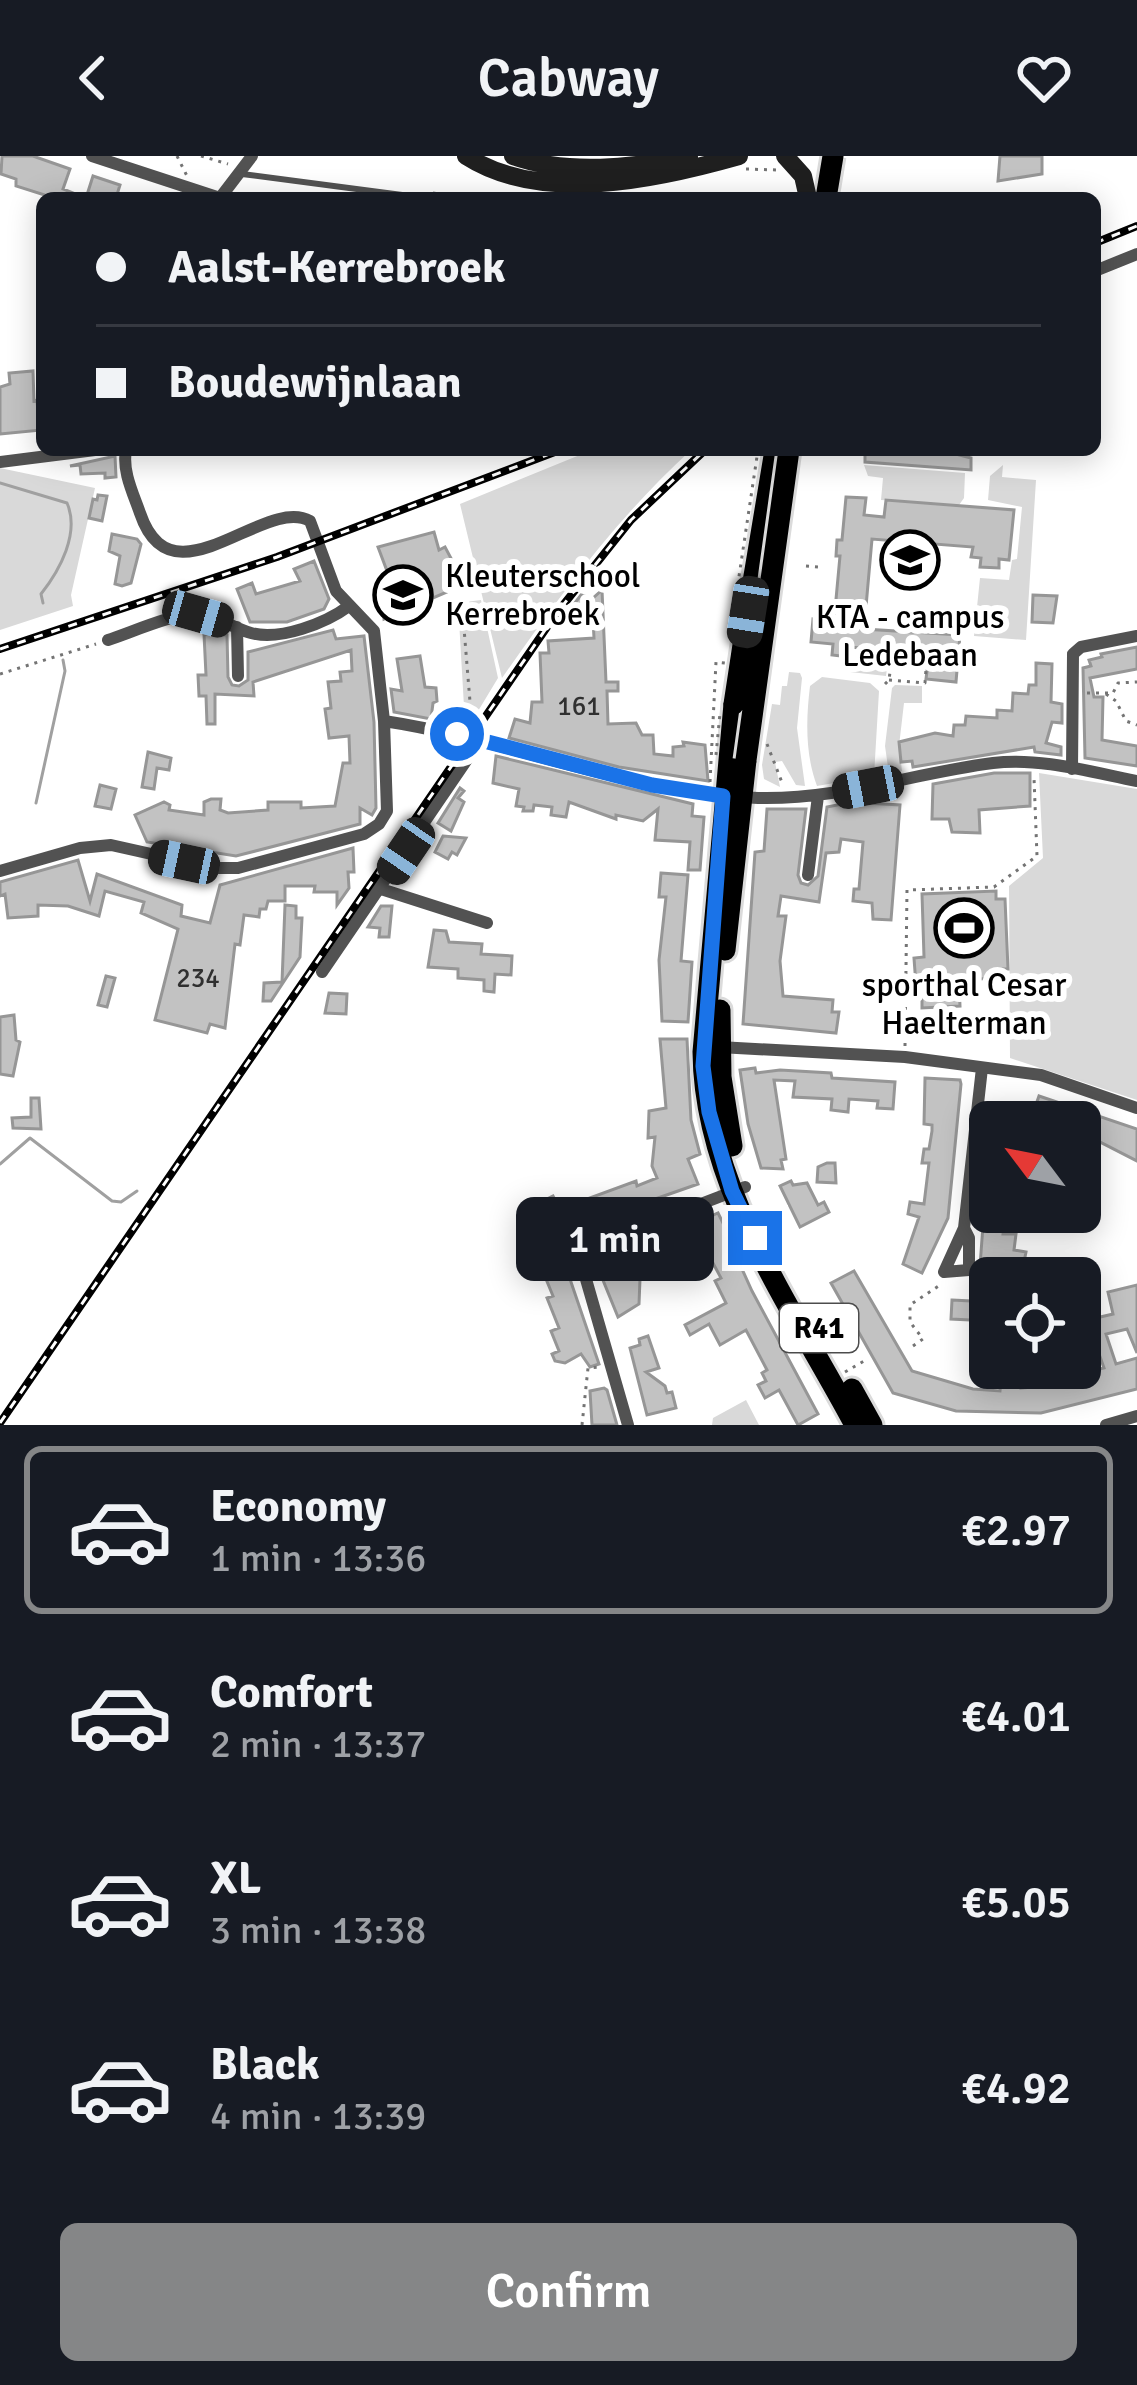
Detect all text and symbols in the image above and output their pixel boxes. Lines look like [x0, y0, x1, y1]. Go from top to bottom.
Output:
icon: back [60, 45, 126, 111]
text: Cabway [478, 45, 659, 112]
icon: heart [1011, 45, 1077, 111]
text: Aalst-Kerrebroek [168, 240, 505, 295]
text: Boudewijnlaan [168, 355, 462, 410]
school or university icon: KTA - campus Ledebaan [879, 529, 941, 591]
place label: Kleuterschool Kerrebroek [445, 556, 640, 635]
school or university icon: Kleuterschool Kerrebroek [372, 564, 434, 626]
car [725, 574, 771, 650]
car [158, 587, 238, 641]
place label: KTA - campus Ledebaan [816, 597, 1004, 676]
house number: 161 [557, 690, 601, 723]
route start [430, 707, 484, 761]
car [829, 762, 907, 812]
car [371, 811, 441, 891]
car [145, 837, 223, 887]
sports icon: sporthal Cesar Haelterman [933, 897, 995, 959]
house number: 234 [176, 962, 220, 995]
place label: sporthal Cesar Haelterman [862, 965, 1066, 1044]
north arrow [969, 1101, 1101, 1233]
map controls [969, 1101, 1101, 1389]
callout: 1 min [515, 1196, 713, 1280]
route end [728, 1211, 782, 1265]
text: 1 min [568, 1215, 662, 1263]
button: locate [969, 1257, 1101, 1389]
road number: R41 [780, 1304, 858, 1352]
icon: car [66, 1476, 174, 1584]
text: Economy [210, 1479, 386, 1534]
text: €2.97 [961, 1503, 1071, 1558]
text: 1 min · 13:36 [210, 1534, 426, 1582]
icon: car [66, 1662, 174, 1770]
text: Comfort [210, 1665, 373, 1720]
text: €4.01 [961, 1689, 1071, 1744]
text: 2 min · 13:37 [210, 1720, 426, 1768]
icon: car [66, 1848, 174, 1956]
text: XL [210, 1851, 261, 1906]
text: €5.05 [961, 1875, 1071, 1930]
text: 3 min · 13:38 [210, 1906, 426, 1954]
icon: car [66, 2034, 174, 2142]
text: Black [210, 2037, 320, 2092]
text: €4.92 [961, 2061, 1071, 2116]
text: 4 min · 13:39 [210, 2092, 426, 2140]
button: Confirm [60, 2223, 1077, 2361]

